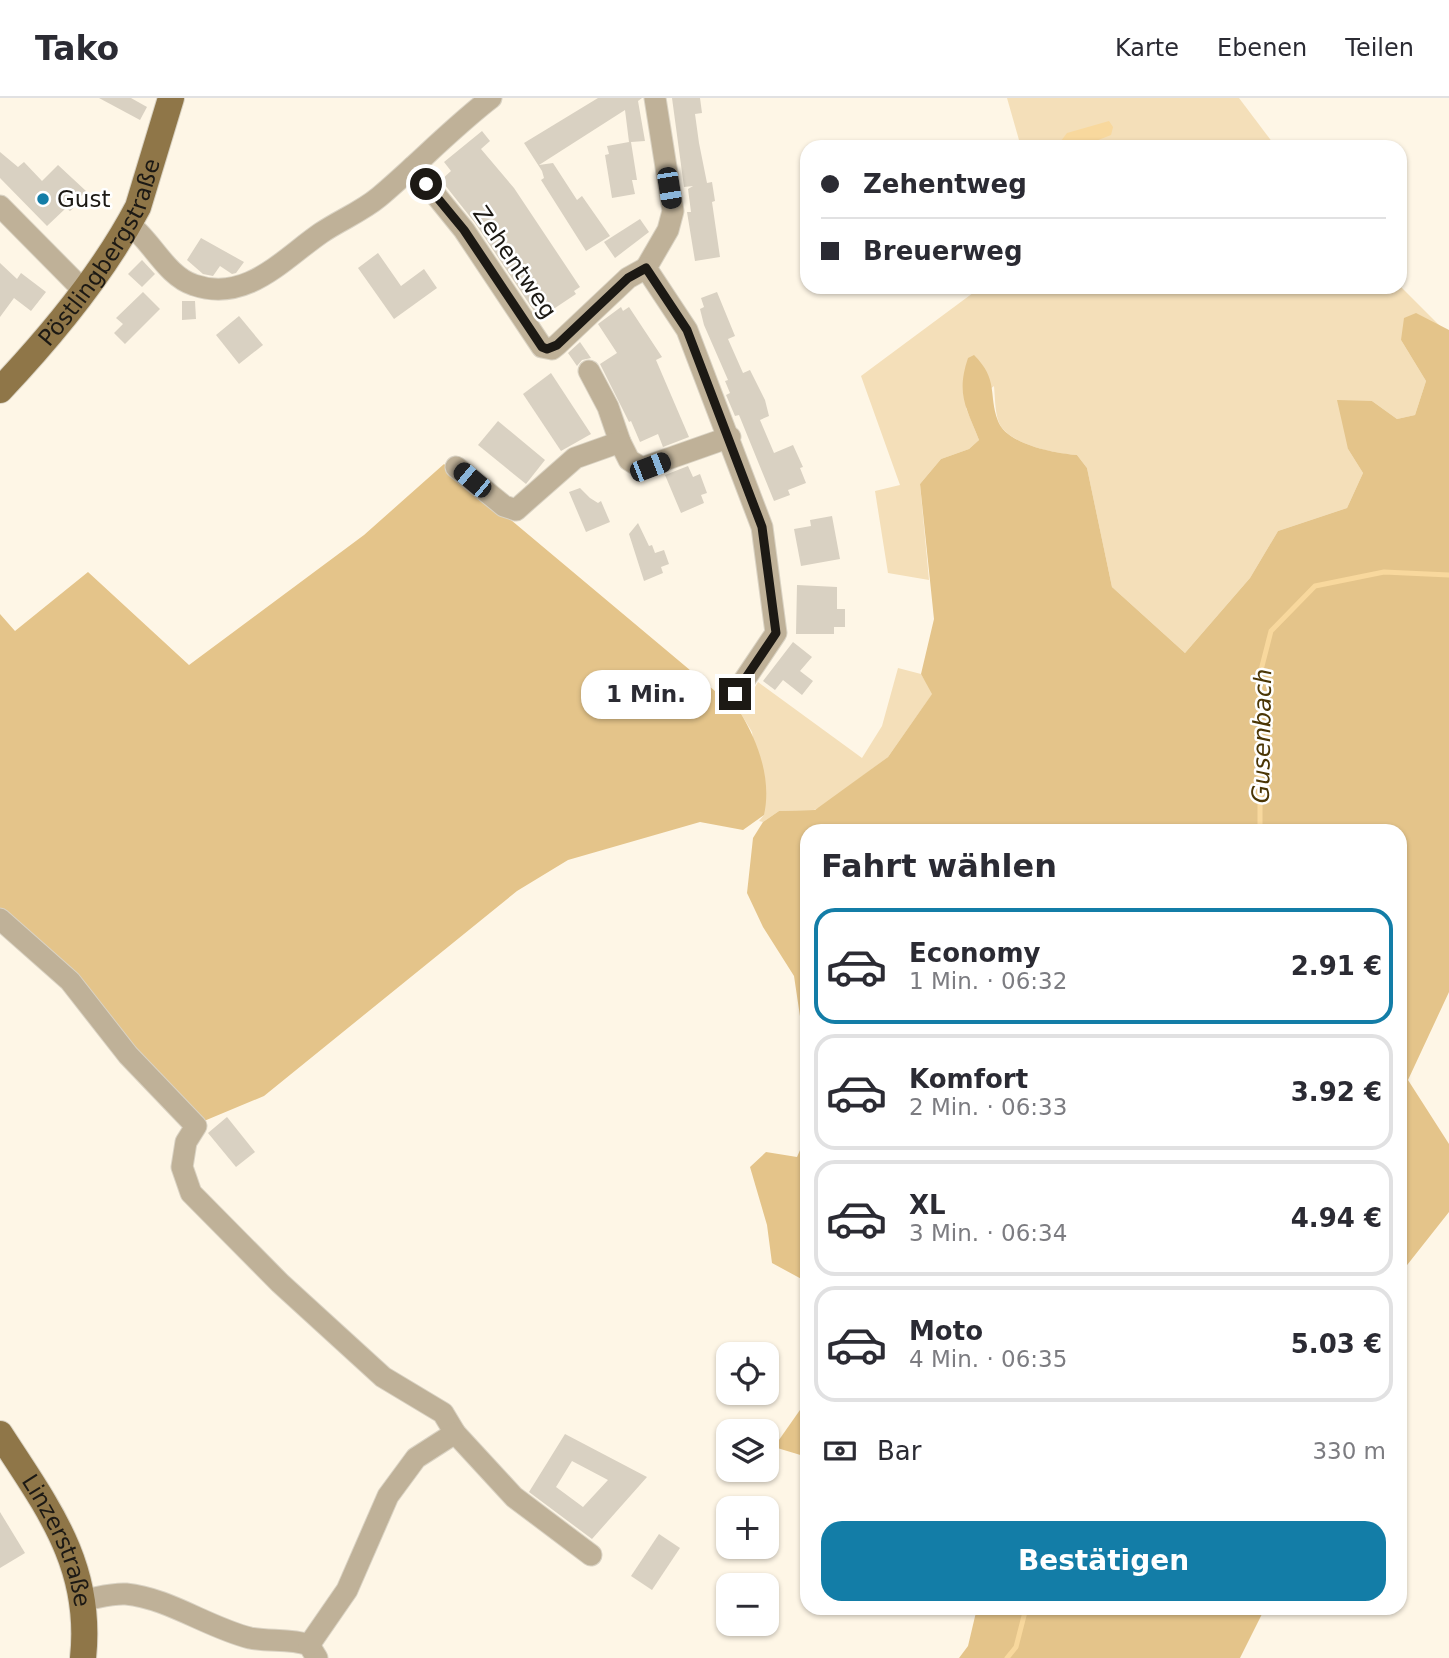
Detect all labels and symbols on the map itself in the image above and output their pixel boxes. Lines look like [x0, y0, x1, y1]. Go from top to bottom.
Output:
street label: Pöstlingbergstraße [33, 155, 165, 351]
car [656, 166, 683, 210]
route start [410, 168, 442, 200]
place label: Gust [57, 186, 110, 212]
marker: Gust [35, 191, 51, 207]
street label: Zehentweg [468, 201, 562, 323]
car [627, 450, 674, 484]
car [450, 458, 495, 502]
water label: Gusenbach [1247, 668, 1277, 804]
callout: 1 Min. [581, 670, 710, 718]
route end [719, 678, 751, 710]
street label: Linzerstraße [17, 1469, 96, 1609]

